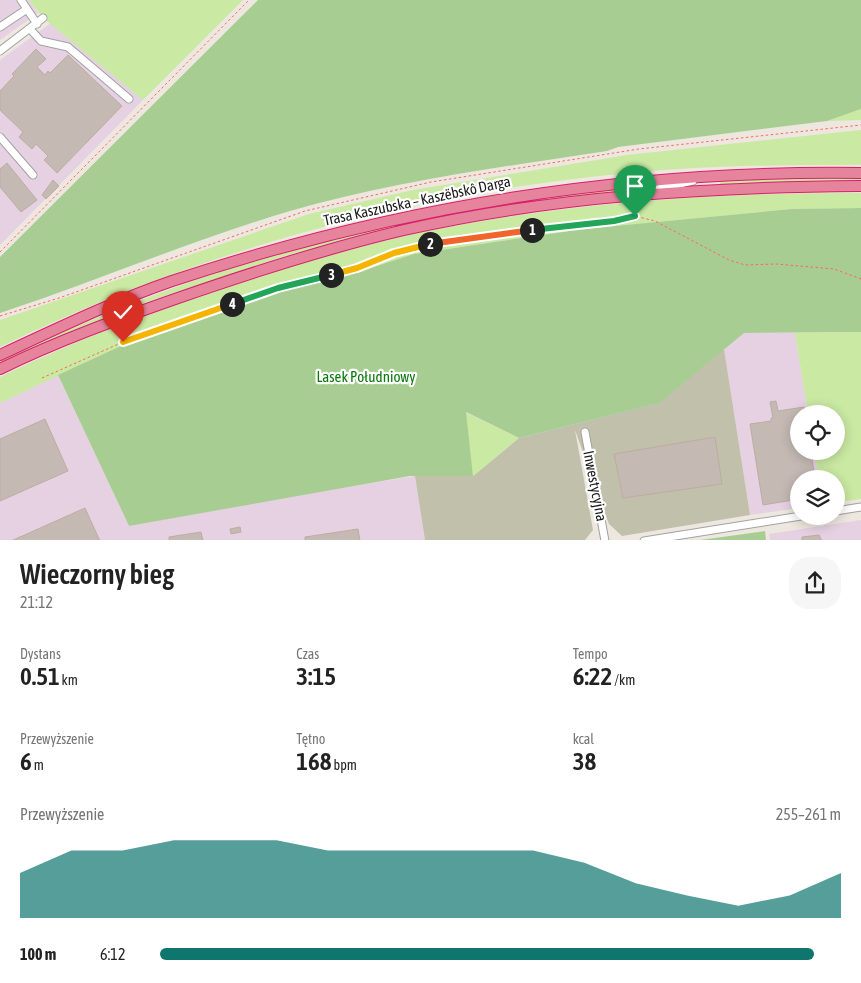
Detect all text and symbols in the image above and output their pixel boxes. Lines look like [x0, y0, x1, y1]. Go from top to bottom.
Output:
pin [614, 165, 656, 216]
street label: Trasa Kaszubska – Kaszëbskô Darga [322, 172, 512, 229]
icon: arrive [621, 172, 649, 200]
pin: 1 [520, 218, 544, 242]
text: 1 [529, 222, 536, 238]
pin: 2 [418, 232, 442, 256]
text: 2 [427, 236, 434, 252]
pin: 3 [318, 262, 344, 288]
text: 3 [328, 267, 335, 283]
pin [102, 291, 144, 342]
pin: 4 [220, 292, 244, 316]
text: 4 [229, 296, 236, 312]
icon: check [109, 298, 137, 326]
park label: Lasek Południowy [317, 368, 415, 385]
map controls [790, 405, 845, 525]
button: locate [790, 405, 845, 460]
street label: Inwestycyjna [580, 449, 611, 523]
button: layers [790, 470, 845, 525]
button: share [789, 557, 841, 609]
text: Wieczorny bieg [20, 558, 174, 590]
text: 21:12 [20, 593, 53, 611]
text: Dystans [20, 646, 61, 662]
text: Czas [296, 646, 319, 662]
text: Tempo [573, 646, 608, 662]
text: 0.51 [20, 662, 60, 690]
text: 3:15 [296, 662, 336, 690]
text: 6:22 [573, 662, 612, 690]
text: km [60, 672, 78, 688]
text: /km [612, 672, 635, 688]
text: Przewyższenie [20, 731, 94, 747]
text: Tętno [296, 731, 325, 747]
text: kcal [573, 731, 594, 747]
text: 6 [20, 747, 32, 775]
text: 168 [296, 747, 332, 775]
text: 38 [573, 747, 596, 775]
text: m [32, 757, 44, 773]
text: bpm [332, 757, 357, 773]
text: Przewyższenie [20, 805, 104, 823]
text: 255–261 m [776, 805, 841, 823]
text: 100 m [20, 945, 56, 963]
text: 6:12 [100, 945, 125, 963]

